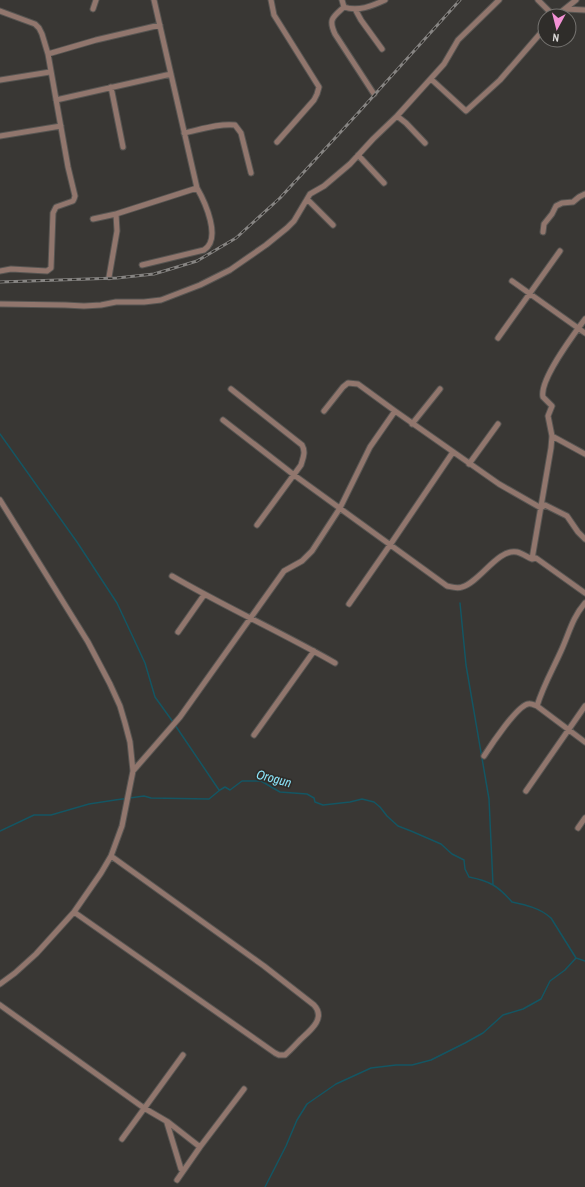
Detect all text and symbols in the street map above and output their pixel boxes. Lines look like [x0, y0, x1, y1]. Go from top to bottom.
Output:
north arrow [537, 8, 577, 48]
text: N [552, 31, 560, 45]
water label: Orogun [254, 766, 293, 791]

